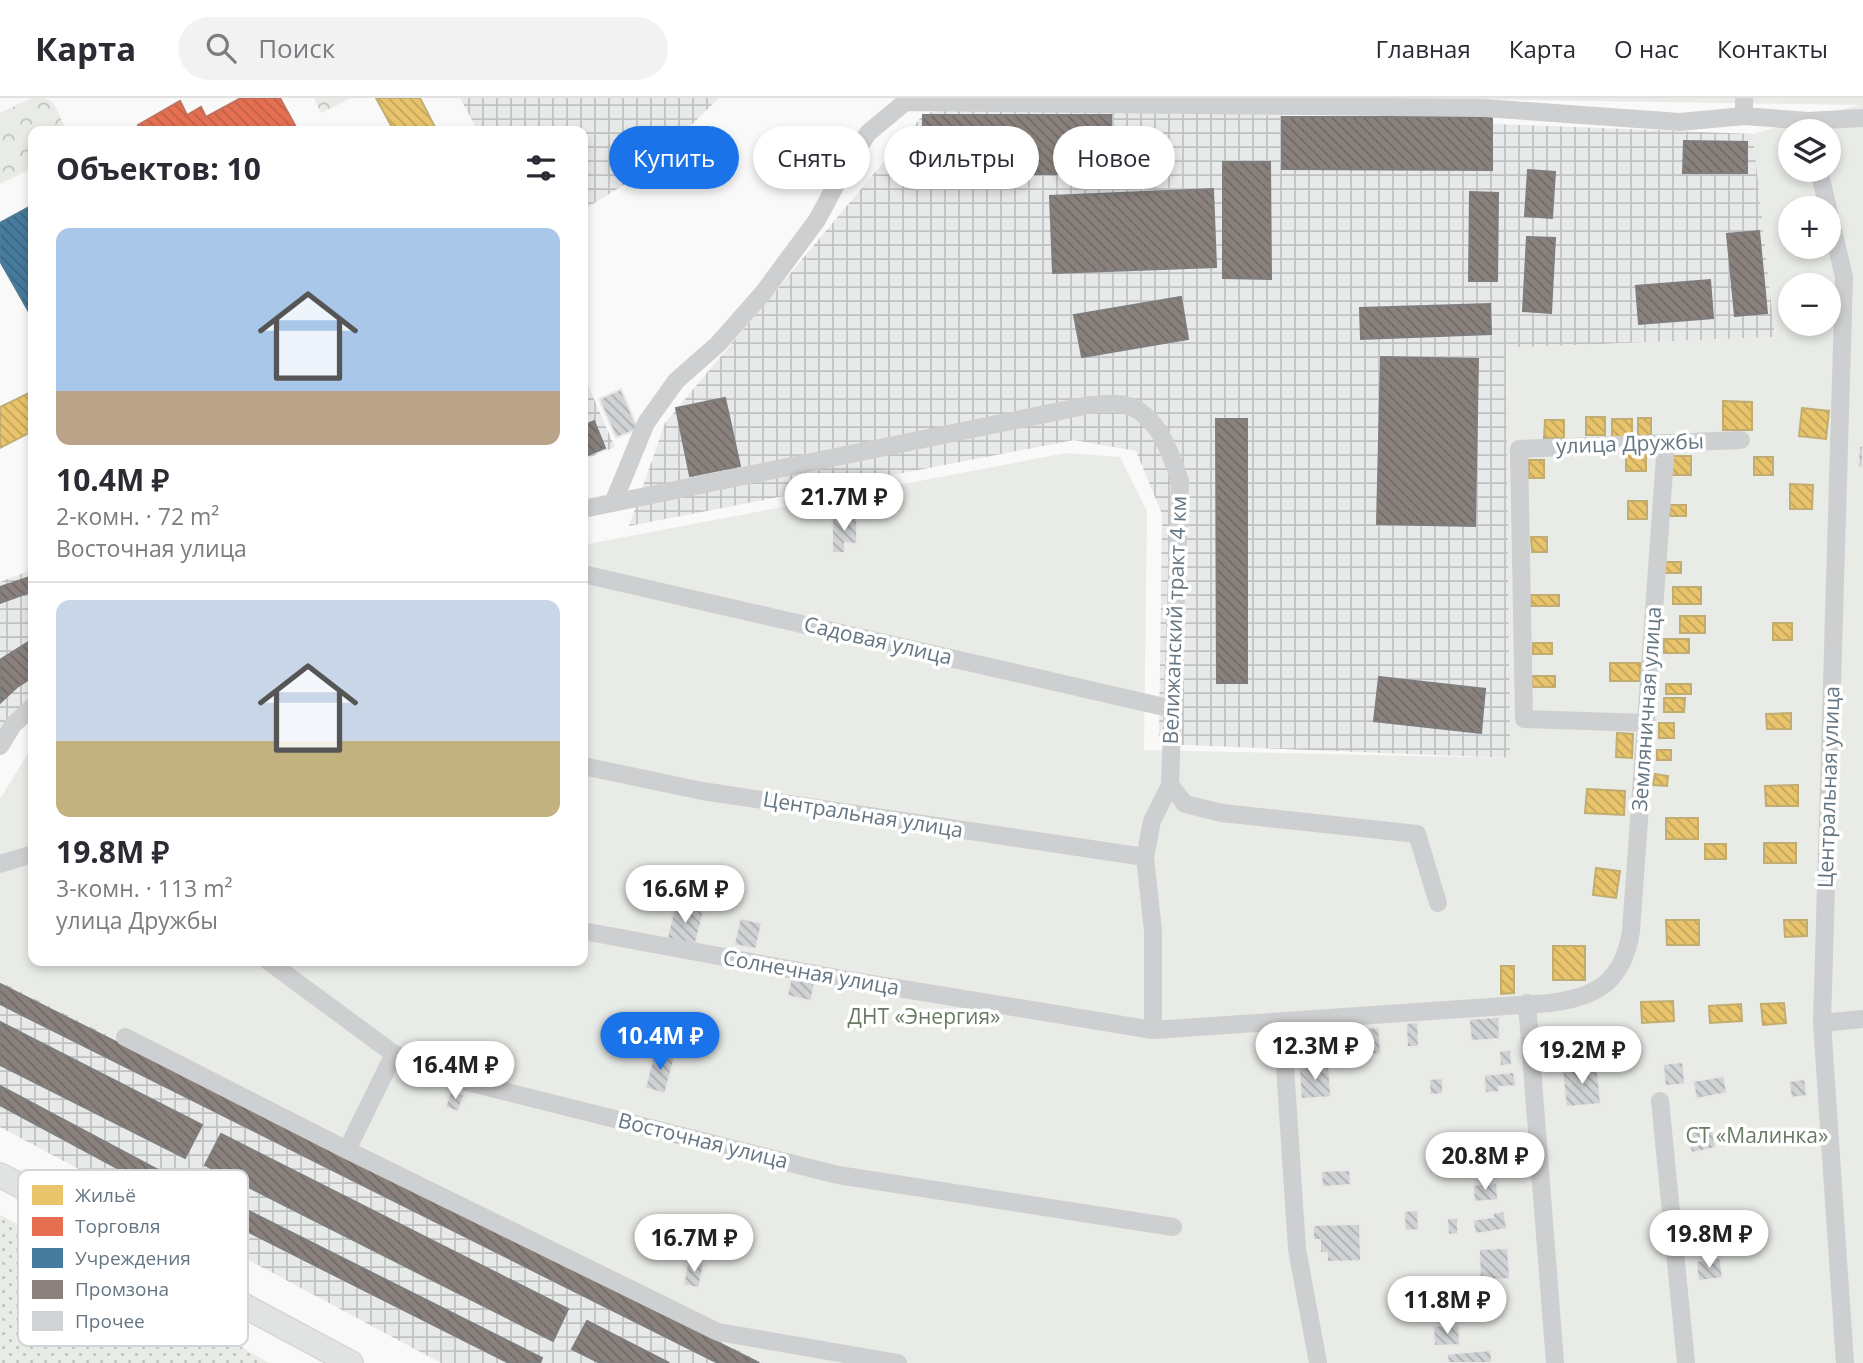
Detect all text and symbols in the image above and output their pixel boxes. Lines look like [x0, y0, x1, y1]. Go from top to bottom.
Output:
search box [178, 17, 668, 80]
text: Карта [35, 26, 136, 71]
icon: search [202, 29, 240, 67]
text: Поиск [258, 30, 335, 66]
text: Главная [1376, 32, 1471, 65]
text: Карта [1509, 32, 1576, 65]
text: О нас [1614, 32, 1679, 65]
text: Контакты [1717, 32, 1828, 65]
map controls [1778, 119, 1841, 336]
button: layers [1778, 119, 1841, 182]
chip: Купить [609, 126, 739, 189]
chip: Снять [753, 126, 870, 189]
chip: Фильтры [884, 126, 1039, 189]
chip: Новое [1053, 126, 1175, 189]
text: Объектов: 10 [56, 148, 261, 189]
icon: filters [522, 149, 560, 187]
button: + [1778, 196, 1841, 259]
icon: home [245, 273, 371, 399]
button: − [1778, 273, 1841, 336]
street label: улица Дружбы [1556, 426, 1704, 460]
text: 10.4M ₽ [56, 459, 170, 500]
pin: 21.7M ₽ [779, 474, 909, 533]
text: 21.7M ₽ [800, 480, 888, 512]
street label: Велижанский тракт 4 км [1156, 495, 1192, 745]
text: 2-комн. · 72 m² [56, 500, 219, 532]
text: Восточная улица [56, 532, 247, 564]
street label: Земляничная улица [1625, 606, 1667, 812]
street label: Садовая улица [801, 609, 955, 671]
icon: home [245, 645, 371, 771]
street label: Центральная улица [1810, 685, 1846, 888]
street label: Центральная улица [761, 784, 965, 844]
text: 19.8M ₽ [56, 831, 170, 872]
pin: 16.6M ₽ [620, 866, 750, 925]
text: 3-комн. · 113 m² [56, 872, 232, 904]
text: 16.6M ₽ [641, 872, 729, 904]
text: улица Дружбы [56, 904, 218, 936]
street label: Солнечная улица [721, 943, 901, 1001]
park label: ДНТ «Энергия» [848, 1002, 1000, 1030]
pin: 10.4M ₽ [595, 1012, 725, 1072]
text: 10.4M ₽ [616, 1019, 704, 1051]
pin: 12.3M ₽ [1250, 1023, 1380, 1082]
pin: 19.2M ₽ [1517, 1026, 1647, 1086]
text: 12.3M ₽ [1271, 1029, 1359, 1061]
text: 19.2M ₽ [1538, 1033, 1626, 1065]
pin: 16.4M ₽ [390, 1042, 520, 1101]
text: 16.4M ₽ [411, 1048, 499, 1080]
street label: Восточная улица [615, 1105, 791, 1175]
park label: CТ «Малинка» [1686, 1121, 1828, 1149]
pin: 20.8M ₽ [1420, 1132, 1550, 1192]
text: 20.8M ₽ [1441, 1139, 1529, 1171]
legend [18, 1170, 248, 1346]
text: Жильё [75, 1182, 136, 1208]
pin: 19.8M ₽ [1644, 1210, 1774, 1270]
text: Торговля [75, 1213, 160, 1239]
pin: 16.7M ₽ [629, 1214, 759, 1274]
text: 19.8M ₽ [1665, 1217, 1753, 1249]
text: 16.7M ₽ [650, 1221, 738, 1253]
text: Учреждения [75, 1245, 191, 1271]
text: Промзона [75, 1276, 169, 1302]
pin: 11.8M ₽ [1382, 1276, 1512, 1336]
text: 11.8M ₽ [1403, 1283, 1491, 1315]
text: Прочее [75, 1308, 145, 1334]

